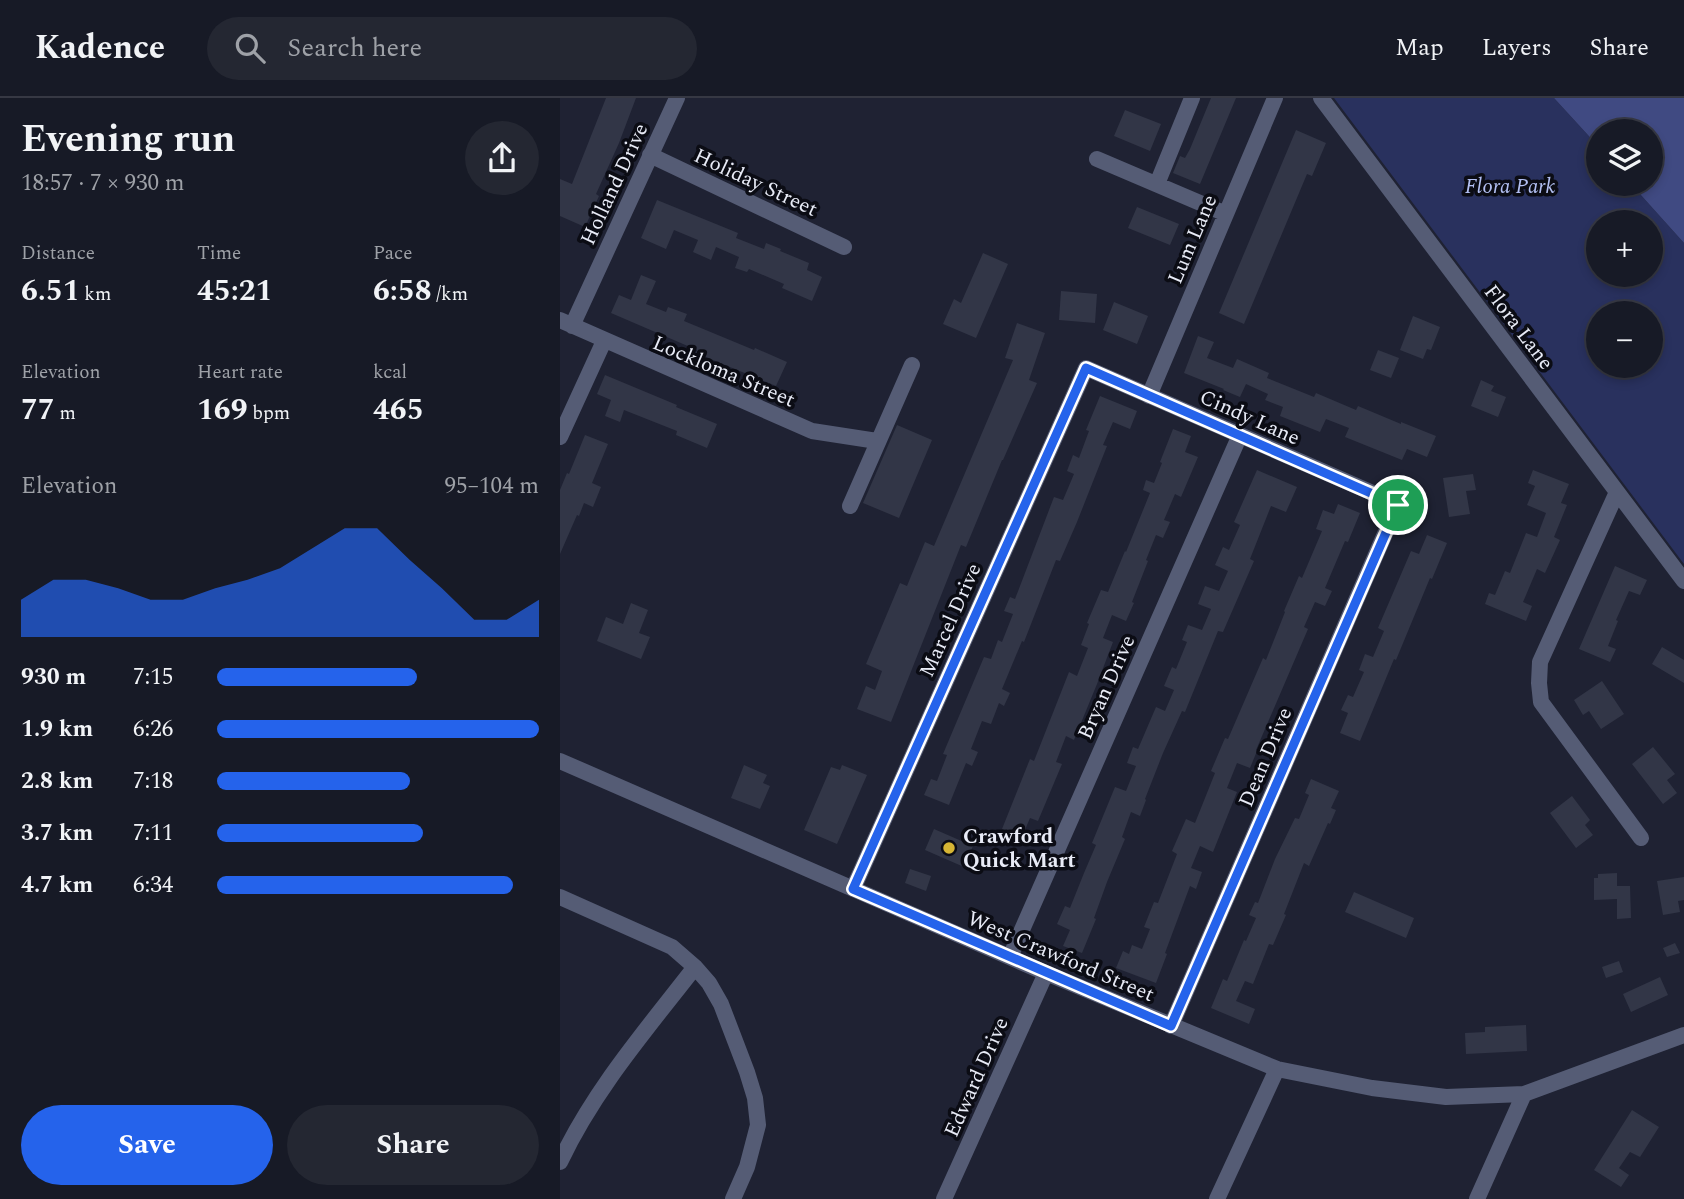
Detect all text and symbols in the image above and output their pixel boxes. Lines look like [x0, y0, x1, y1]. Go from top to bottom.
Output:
search box [207, 17, 697, 80]
text: Kadence [35, 23, 165, 73]
text: Search here [287, 28, 422, 68]
icon: search [231, 29, 269, 67]
text: Map [1395, 30, 1444, 66]
text: Layers [1482, 30, 1552, 66]
text: Share [1590, 30, 1649, 66]
text: Evening run [21, 111, 235, 169]
street label: Holland Drive [573, 118, 657, 251]
map controls [1586, 119, 1663, 378]
button: layers [1586, 119, 1663, 196]
button: share [465, 121, 539, 195]
street label: Holiday Street [688, 140, 823, 226]
text: 18:57 · 7 × 930 m [21, 166, 185, 201]
park label: Flora Park [1465, 171, 1556, 203]
street label: Lum Lane [1160, 190, 1226, 289]
button: + [1586, 210, 1663, 287]
text: Distance [21, 239, 95, 268]
text: Time [197, 239, 241, 268]
text: Pace [373, 239, 412, 268]
text: 6.51 [21, 268, 80, 314]
text: 45:21 [197, 268, 272, 314]
text: 6:58 [373, 268, 432, 314]
street label: Flora Lane [1475, 278, 1561, 377]
text: km [80, 280, 111, 309]
text: /km [432, 280, 468, 309]
button: − [1586, 301, 1663, 378]
street label: Lockloma Street [647, 327, 800, 416]
text: Elevation [21, 358, 101, 387]
text: Heart rate [197, 358, 283, 387]
text: kcal [373, 358, 407, 387]
street label: Cindy Lane [1194, 382, 1305, 454]
text: 77 [21, 387, 55, 433]
text: 169 [197, 387, 248, 433]
text: 465 [373, 387, 424, 433]
text: m [55, 399, 76, 428]
text: bpm [248, 399, 290, 428]
text: Elevation [21, 469, 117, 504]
text: 95–104 m [444, 469, 539, 504]
pin [1368, 475, 1428, 535]
icon: arrive [1379, 486, 1417, 524]
street label: Marcel Drive [912, 558, 990, 683]
street label: Bryan Drive [1070, 630, 1144, 745]
text: 930 m [21, 660, 86, 695]
text: 7:15 [133, 660, 173, 695]
street label: Dean Drive [1231, 702, 1301, 812]
text: 1.9 km [21, 712, 93, 747]
text: 6:26 [133, 712, 173, 747]
text: 2.8 km [21, 764, 93, 799]
text: 7:18 [133, 764, 173, 799]
text: 3.7 km [21, 816, 93, 851]
text: 7:11 [133, 816, 173, 851]
place label: Crawford Quick Mart [963, 821, 1076, 877]
marker: Crawford Quick Mart [941, 840, 957, 856]
text: 4.7 km [21, 868, 93, 903]
text: 6:34 [133, 868, 173, 903]
street label: West Crawford Street [962, 903, 1159, 1011]
street label: Edward Drive [936, 1012, 1018, 1143]
button: Save [21, 1105, 273, 1185]
button: Share [287, 1105, 539, 1185]

